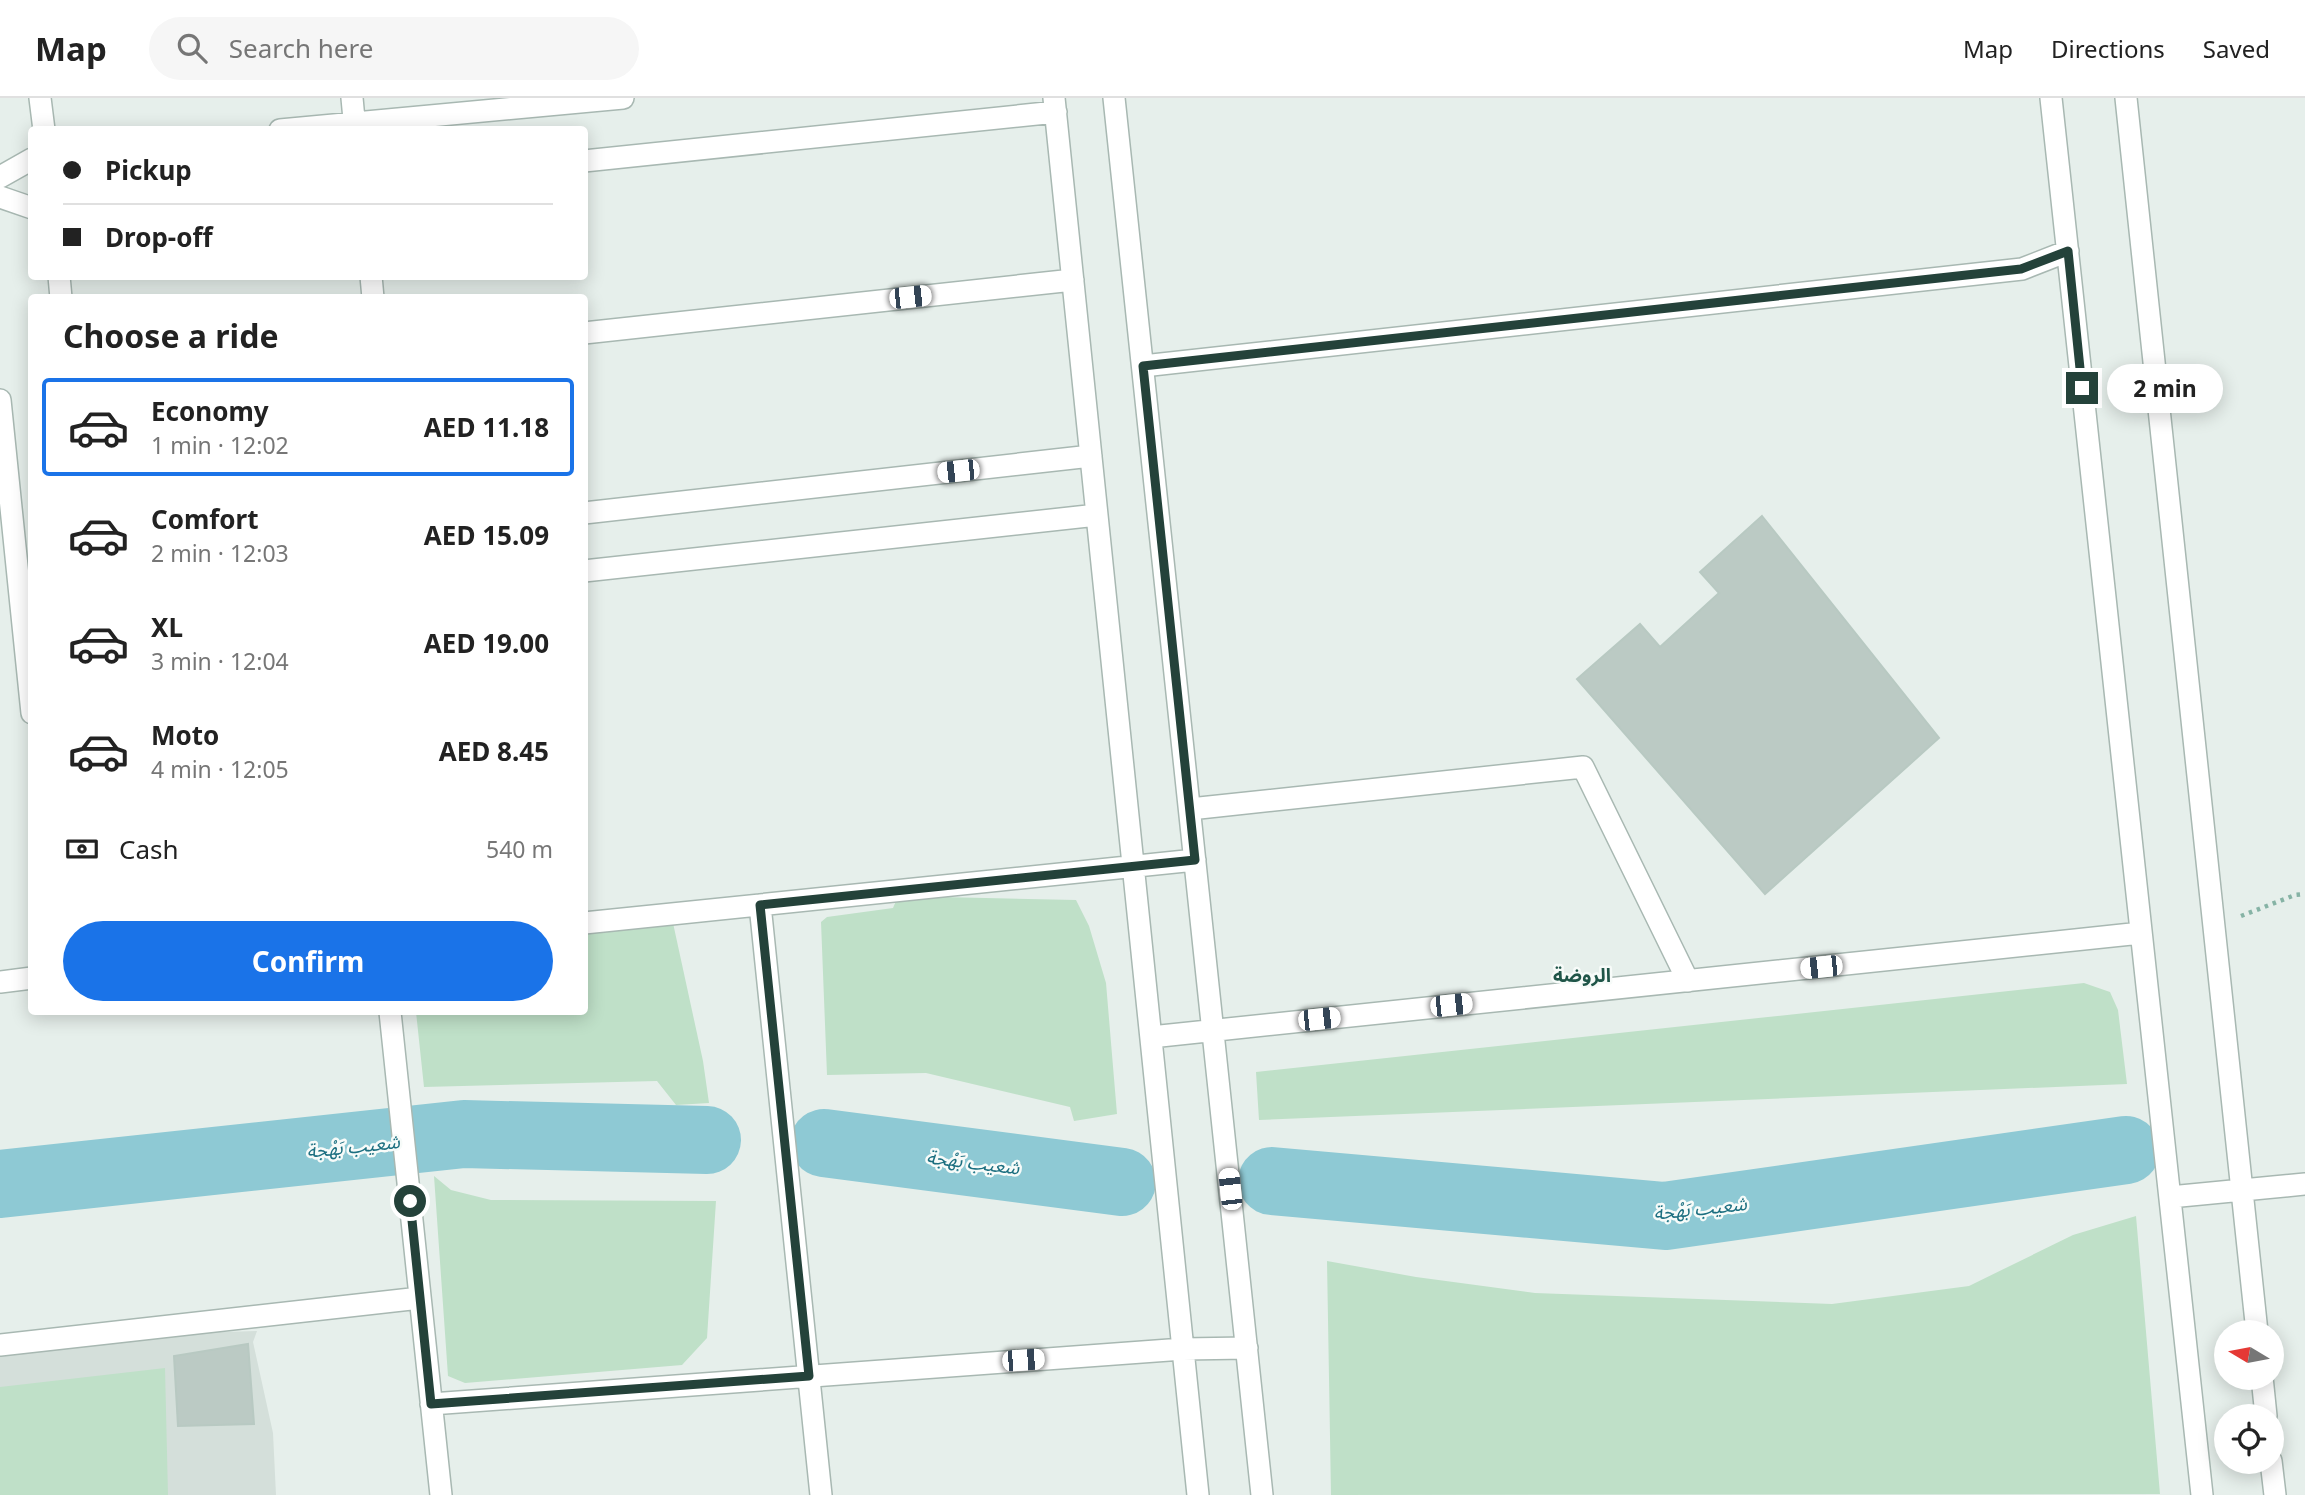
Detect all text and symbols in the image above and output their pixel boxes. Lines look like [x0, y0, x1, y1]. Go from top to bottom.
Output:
search box [149, 17, 639, 80]
text: Map [35, 26, 107, 71]
icon: search [173, 29, 211, 67]
text: Search here [229, 30, 373, 66]
text: Map [1963, 32, 2013, 65]
text: Directions [2051, 32, 2165, 65]
text: Saved [2203, 32, 2270, 65]
text: Pickup [105, 152, 192, 188]
text: Drop-off [105, 219, 212, 255]
car [889, 284, 932, 310]
text: Choose a ride [63, 314, 279, 357]
callout: 2 min [2106, 364, 2222, 412]
route end [2066, 372, 2098, 404]
text: 2 min [2133, 372, 2197, 404]
text: Economy [151, 393, 269, 429]
icon: car [67, 396, 130, 459]
text: AED 11.18 [424, 409, 549, 445]
text: 1 min · 12:02 [151, 429, 289, 461]
car [937, 458, 980, 484]
text: Comfort [151, 501, 259, 537]
icon: car [67, 504, 130, 567]
text: AED 15.09 [424, 517, 549, 553]
text: 2 min · 12:03 [151, 537, 289, 569]
text: XL [151, 609, 183, 645]
icon: car [67, 612, 130, 675]
text: AED 19.00 [424, 625, 549, 661]
text: 3 min · 12:04 [151, 645, 289, 677]
text: Moto [151, 717, 219, 753]
icon: car [67, 720, 130, 783]
text: AED 8.45 [439, 733, 549, 769]
text: 4 min · 12:05 [151, 753, 289, 785]
icon: cash [63, 830, 101, 868]
text: Cash [119, 831, 179, 867]
text: 540 m [486, 833, 553, 865]
button: Confirm [63, 921, 553, 1001]
car [1800, 954, 1843, 980]
district label: الروضة [1553, 962, 1611, 988]
car [1430, 992, 1473, 1018]
car [1298, 1006, 1341, 1032]
water label: شعيب بَهْجة [305, 1128, 402, 1164]
water label: شعيب بَهْجة [925, 1143, 1022, 1181]
car [1218, 1167, 1243, 1211]
route start [394, 1185, 426, 1217]
water label: شعيب بَهْجة [1652, 1190, 1749, 1226]
north arrow [2214, 1320, 2284, 1390]
map controls [2214, 1320, 2284, 1474]
car [1002, 1348, 1045, 1372]
button: locate [2214, 1404, 2284, 1474]

